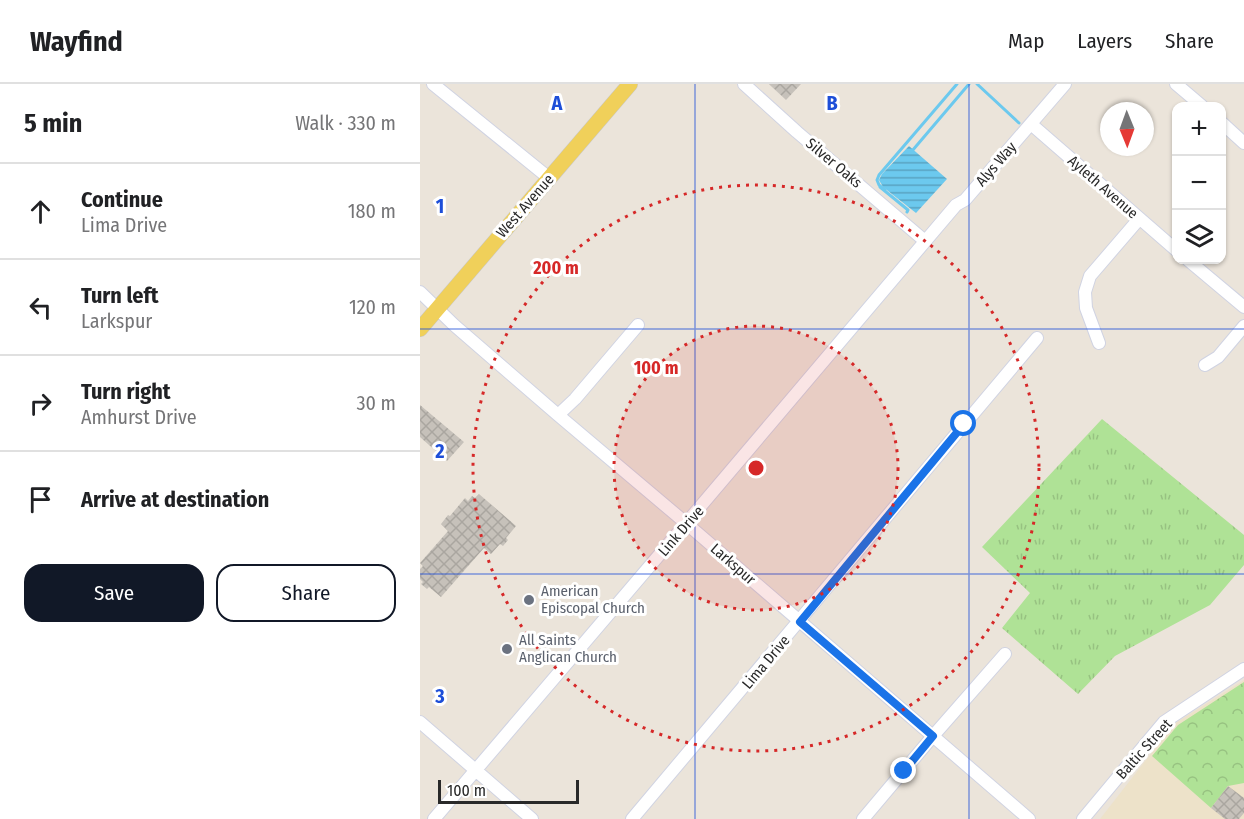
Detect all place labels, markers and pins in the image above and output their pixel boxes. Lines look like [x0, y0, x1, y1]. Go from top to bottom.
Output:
centre of rings [746, 458, 766, 478]
place label: American Episcopal Church [541, 582, 645, 617]
marker: American Episcopal Church [522, 593, 536, 607]
place label: All Saints Anglican Church [519, 631, 617, 666]
marker: All Saints Anglican Church [500, 642, 514, 656]

